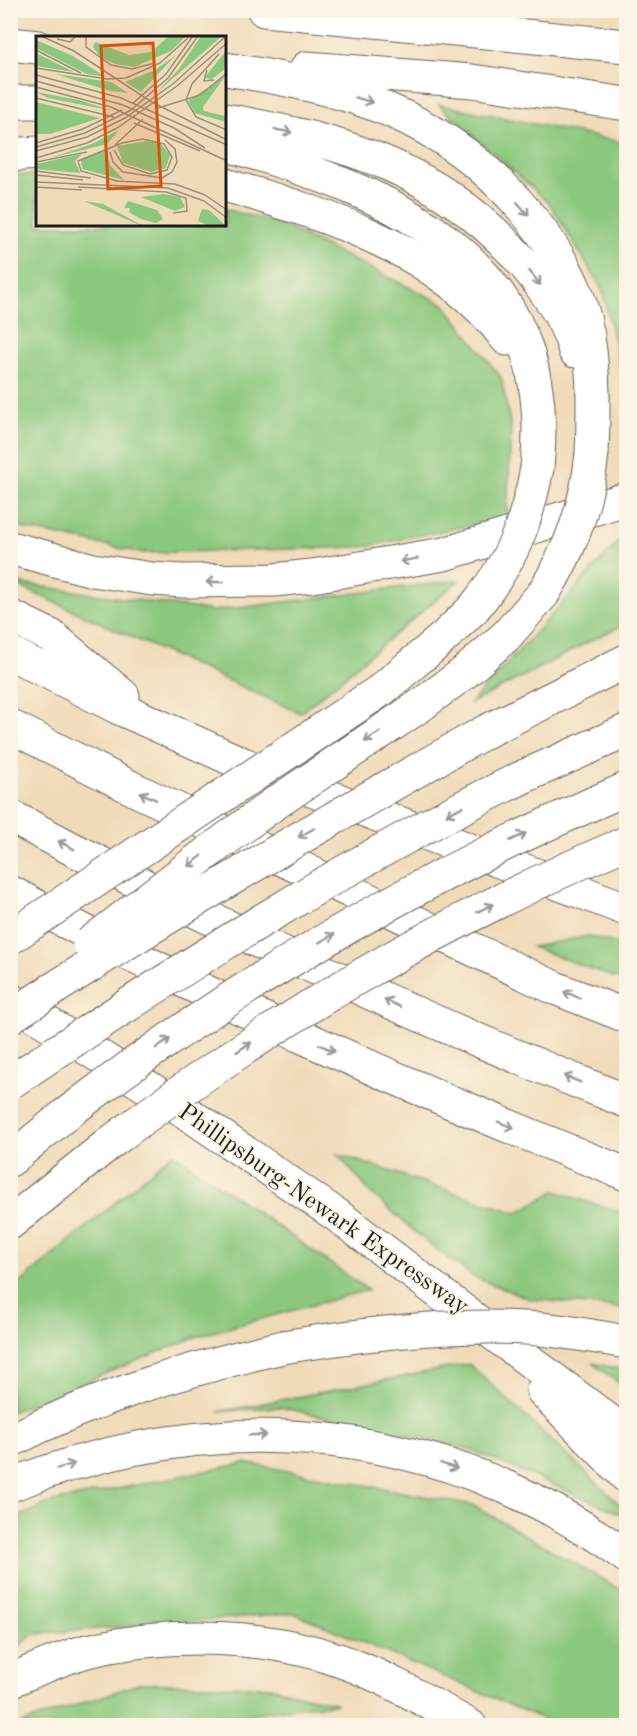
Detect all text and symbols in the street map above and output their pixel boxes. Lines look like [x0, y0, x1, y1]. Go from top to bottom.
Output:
inset map [36, 36, 226, 226]
one-way arrow [354, 95, 373, 106]
one-way arrow [272, 126, 292, 137]
one-way arrow [516, 201, 529, 217]
one-way arrow [529, 270, 542, 286]
one-way arrow [399, 555, 419, 566]
one-way arrow [206, 576, 226, 588]
one-way arrow [364, 731, 381, 743]
one-way arrow [140, 789, 158, 801]
one-way arrow [445, 806, 463, 818]
one-way arrow [298, 828, 315, 840]
one-way arrow [508, 830, 526, 842]
one-way arrow [58, 839, 75, 851]
one-way arrow [188, 855, 204, 868]
one-way arrow [476, 902, 493, 914]
one-way arrow [318, 932, 335, 944]
one-way arrow [563, 989, 582, 1000]
one-way arrow [384, 997, 402, 1009]
one-way arrow [154, 1037, 170, 1049]
one-way arrow [235, 1041, 251, 1053]
one-way arrow [317, 1042, 335, 1054]
one-way arrow [564, 1073, 582, 1084]
street label: Phillipsburg-Newark Expressway [173, 1100, 473, 1320]
one-way arrow [496, 1120, 514, 1131]
one-way arrow [247, 1430, 267, 1441]
one-way arrow [56, 1460, 75, 1471]
one-way arrow [439, 1462, 458, 1473]

